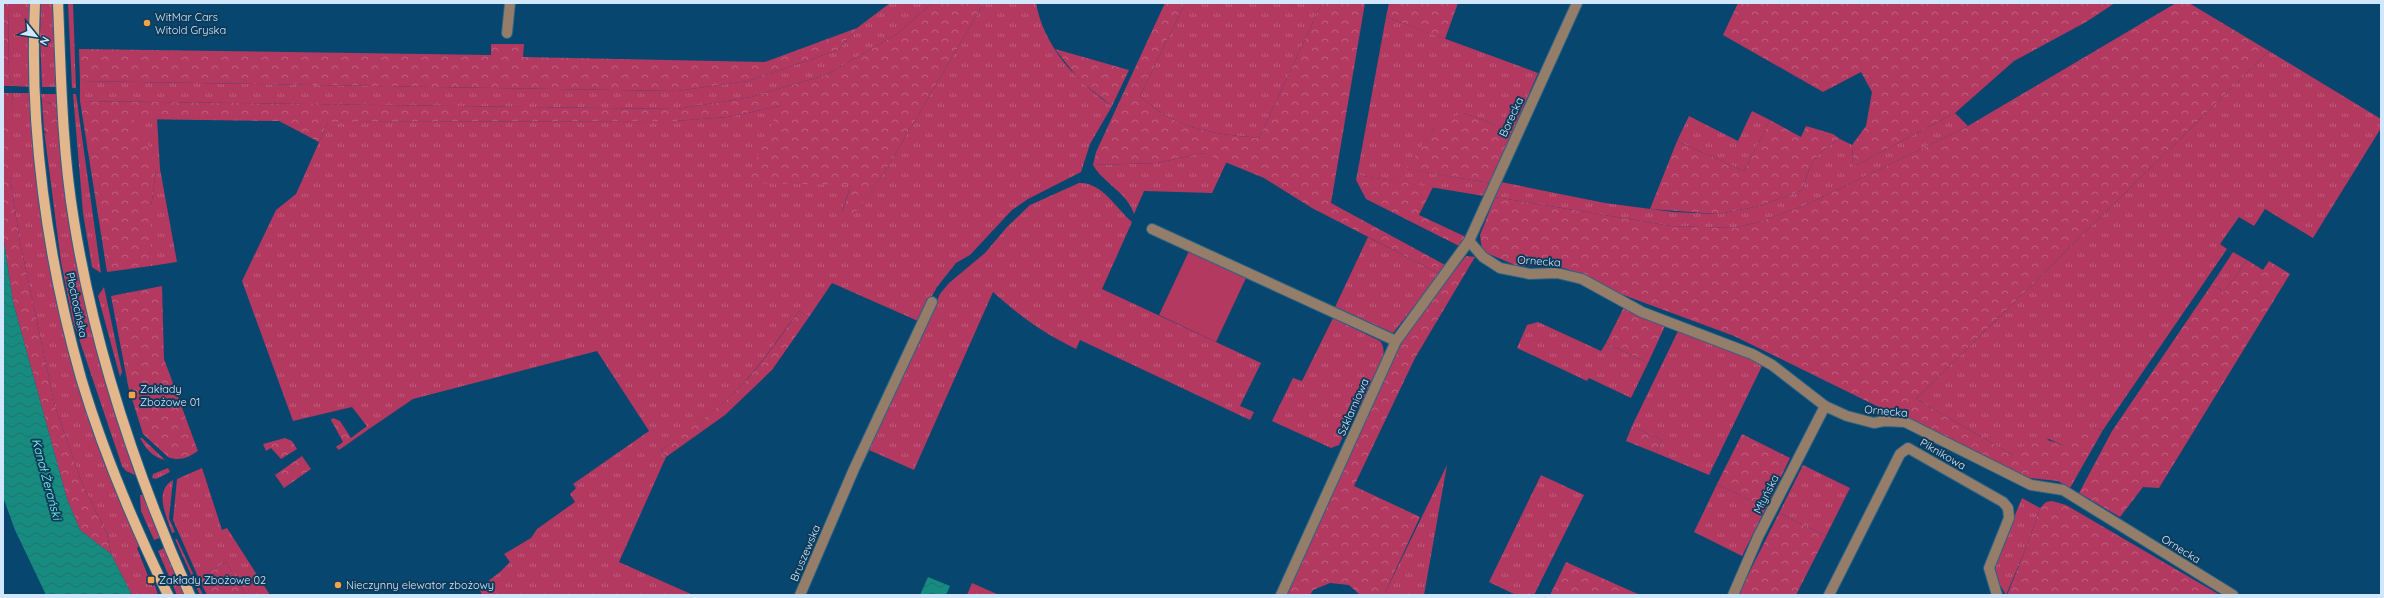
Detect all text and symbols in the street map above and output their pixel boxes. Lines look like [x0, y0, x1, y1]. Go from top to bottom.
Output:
place label: WitMar Cars Witold Gryska [155, 10, 226, 37]
north arrow [16, 16, 56, 56]
marker: WitMar Cars Witold Gryska [142, 18, 152, 28]
text: N [37, 34, 53, 48]
street label: Borecka [1496, 95, 1526, 139]
street label: Ornecka [1517, 253, 1561, 269]
street label: Płochocińska [63, 271, 91, 339]
street label: Szklarniowa [1334, 376, 1372, 438]
place label: Zakłady Zbożowe 01 [140, 382, 200, 409]
marker: Zakłady Zbożowe 01 [127, 390, 137, 400]
street label: Ornecka [1864, 402, 1908, 420]
street label: Piknikowa [1918, 435, 1968, 473]
water label: Kanał Żerański [29, 437, 65, 523]
street label: Młyńska [1750, 472, 1782, 516]
street label: Bruszewska [787, 523, 823, 583]
street label: Ornecka [2159, 532, 2203, 566]
place label: Zakłady Zbożowe 02 [159, 573, 266, 587]
marker: Zakłady Zbożowe 02 [146, 575, 156, 585]
place label: Nieczynny elewator zbożowy [346, 578, 494, 592]
marker: Nieczynny elewator zbożowy [333, 580, 343, 590]

